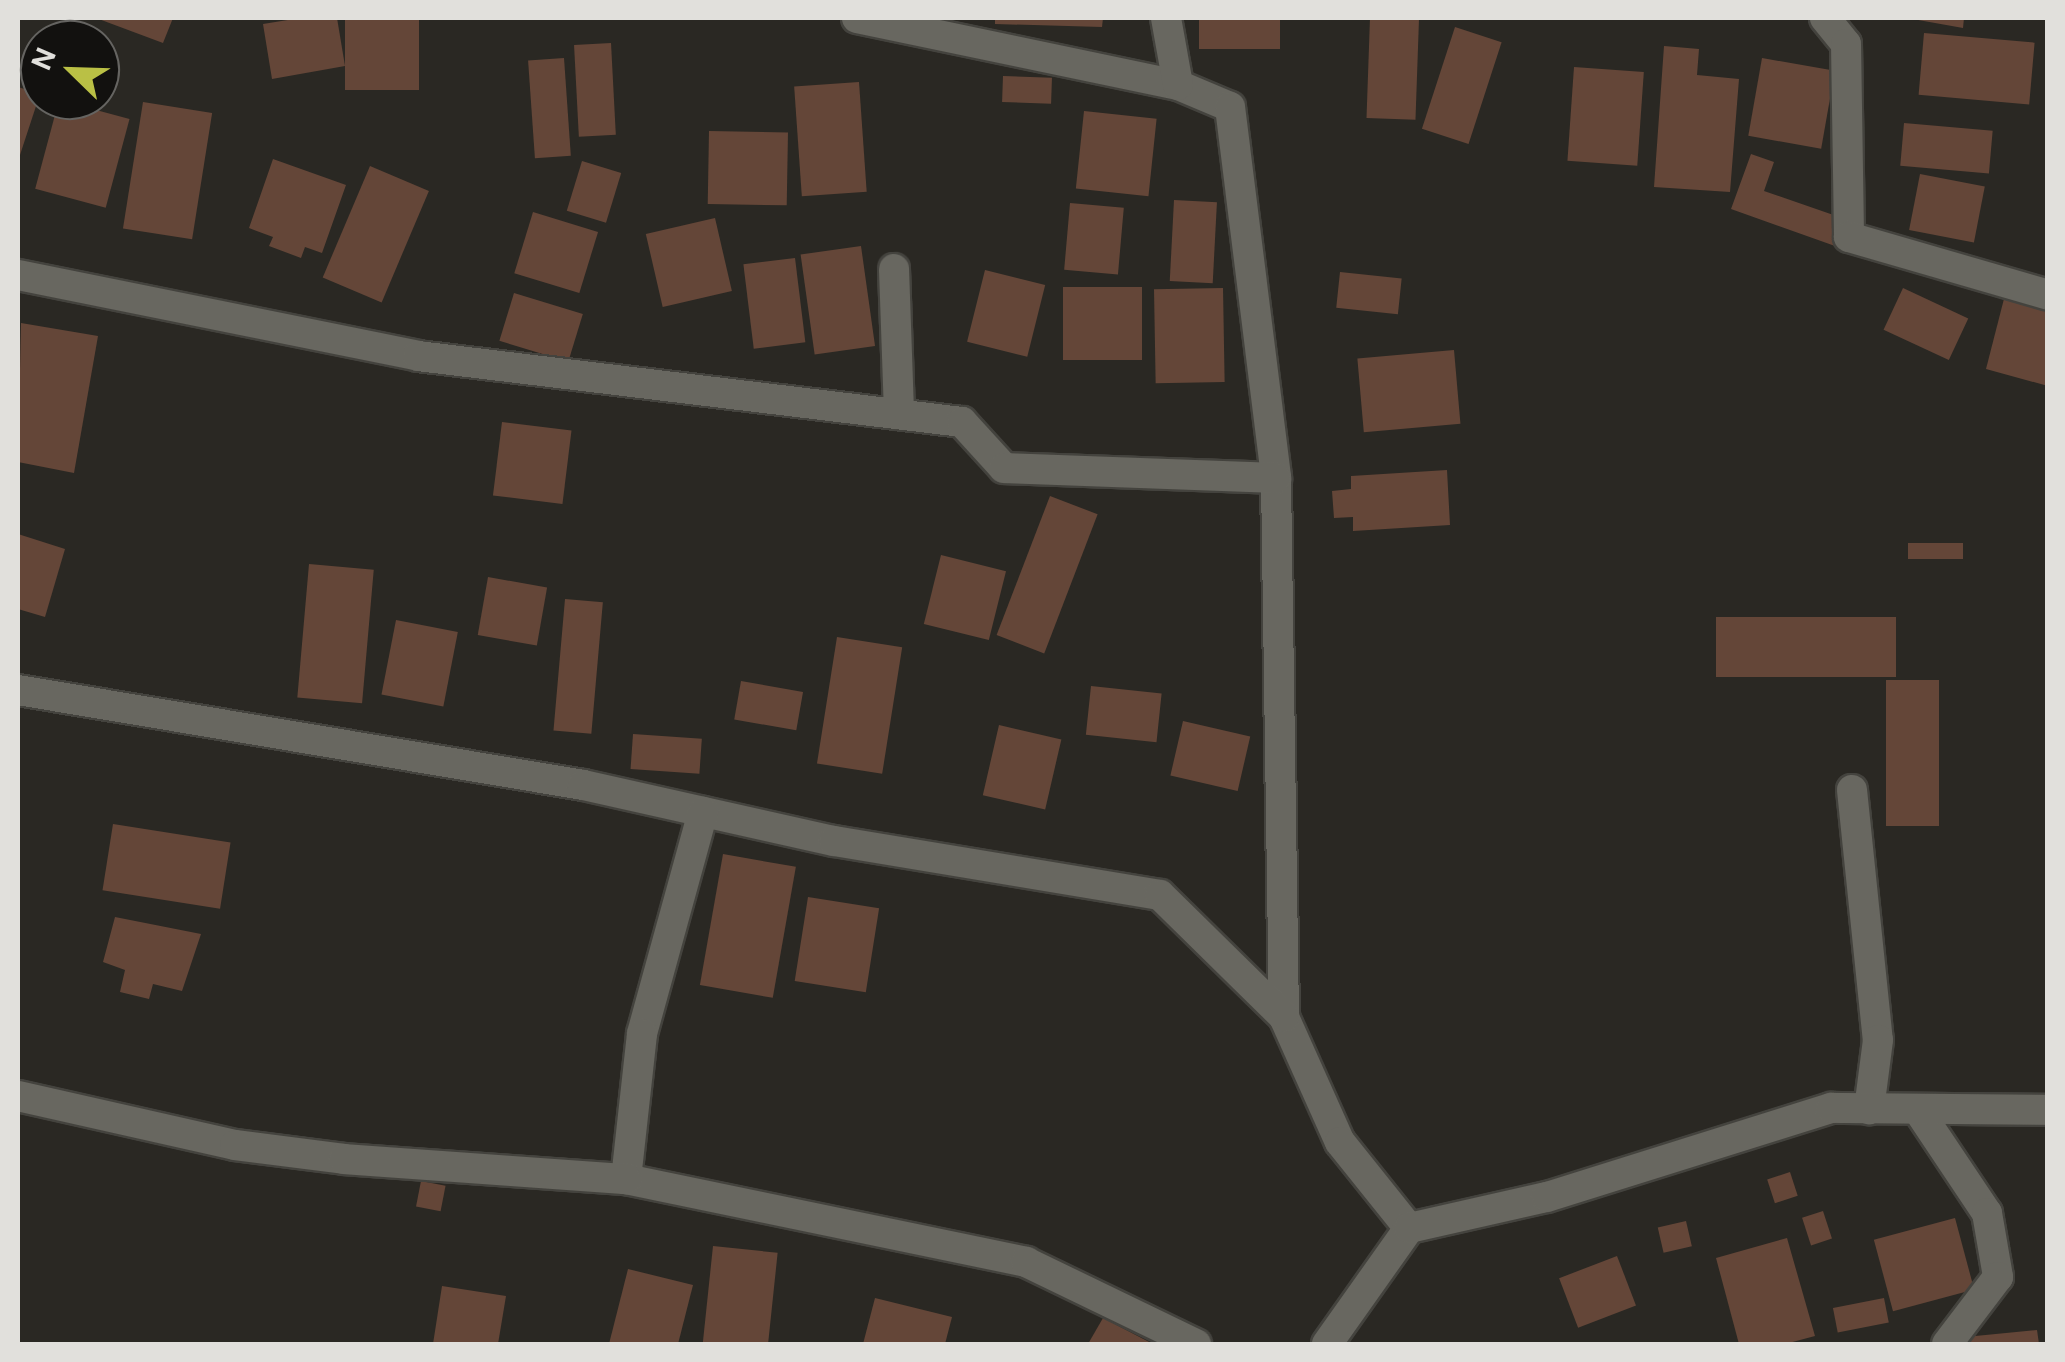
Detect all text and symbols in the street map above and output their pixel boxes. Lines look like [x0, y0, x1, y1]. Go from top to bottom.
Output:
north arrow [20, 20, 120, 120]
text: N [23, 42, 65, 75]

